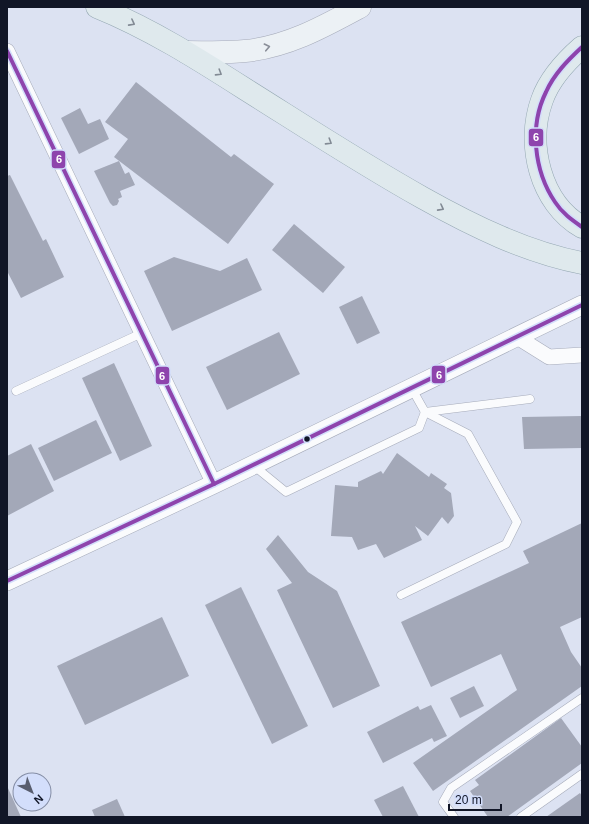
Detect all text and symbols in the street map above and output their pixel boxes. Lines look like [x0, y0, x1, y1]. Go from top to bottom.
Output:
one-way arrow [128, 19, 136, 26]
one-way arrow [264, 43, 270, 51]
one-way arrow [215, 68, 222, 75]
line badge: 6 [528, 128, 544, 147]
text: 6 [533, 131, 539, 143]
one-way arrow [325, 138, 332, 145]
line badge: 6 [51, 150, 66, 169]
text: 6 [56, 153, 62, 165]
one-way arrow [437, 203, 445, 211]
line badge: 6 [431, 365, 446, 384]
line badge: 6 [155, 366, 170, 385]
text: 6 [436, 369, 442, 381]
text: 6 [159, 370, 165, 382]
unlabelled marker [302, 434, 312, 444]
north arrow [12, 772, 52, 812]
scale bar [449, 786, 501, 812]
text: N [32, 792, 46, 807]
text: 20 m [455, 793, 482, 807]

